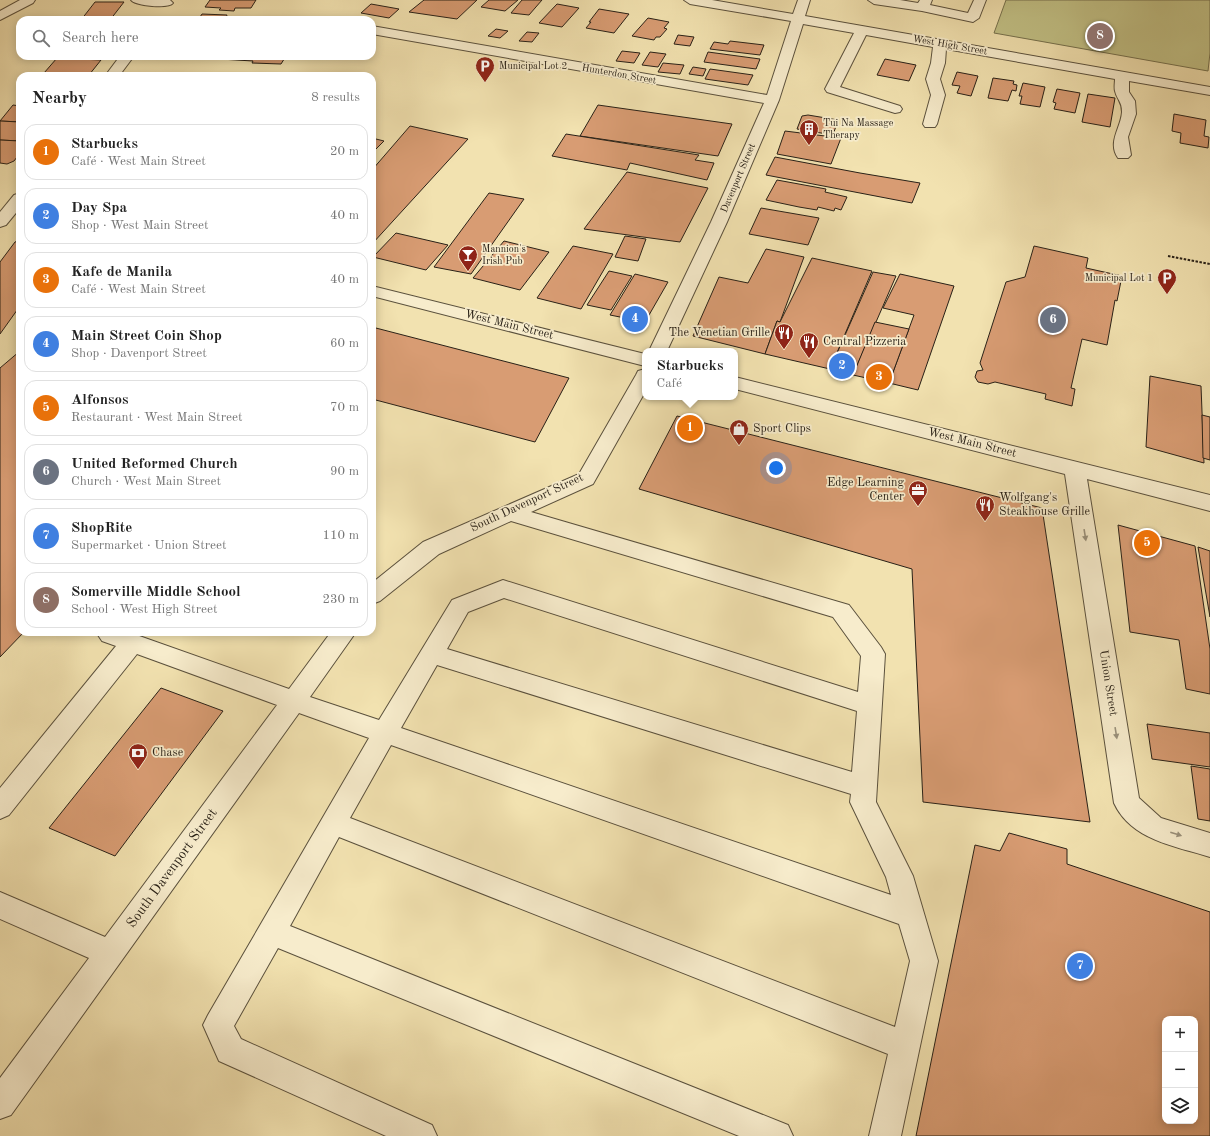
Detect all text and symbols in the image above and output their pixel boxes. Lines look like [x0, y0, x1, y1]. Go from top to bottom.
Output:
search box [16, 16, 376, 60]
pin: 8 [1087, 21, 1113, 51]
icon: search [30, 27, 52, 49]
text: Search here [62, 31, 139, 46]
street label: West High Street [912, 34, 989, 57]
parking icon: Municipal Lot 2 [474, 55, 496, 83]
place label: Municipal Lot 2 [499, 61, 567, 71]
street label: Hunterdon Street [581, 63, 658, 86]
text: Nearby [32, 90, 87, 107]
text: 8 results [311, 91, 360, 104]
building icon: Tui Na Massage Therapy [798, 118, 820, 146]
place label: Tui Na Massage Therapy [823, 118, 894, 140]
text: Starbucks [71, 137, 138, 152]
street label: Davenport Street [719, 141, 757, 214]
text: 1 [42, 145, 50, 158]
text: 20 m [330, 145, 359, 158]
text: Café · West Main Street [71, 155, 206, 168]
text: Day Spa [71, 201, 127, 216]
text: 2 [42, 209, 50, 222]
text: 40 m [330, 209, 359, 222]
text: Shop · West Main Street [71, 219, 209, 232]
bar icon: Mannion's Irish Pub [457, 244, 479, 272]
place label: Mannion's Irish Pub [482, 244, 526, 266]
text: Kafe de Manila [71, 265, 172, 280]
parking icon: Municipal Lot 1 [1156, 267, 1178, 295]
text: 3 [42, 273, 50, 286]
text: 40 m [330, 273, 359, 286]
place label: Municipal Lot 1 [1085, 273, 1153, 283]
text: Café · West Main Street [71, 283, 206, 296]
pin: 4 [622, 304, 648, 334]
pin: 6 [1040, 305, 1066, 335]
street label: West Main Street [463, 308, 555, 342]
restaurant icon: The Venetian Grille [773, 322, 795, 350]
place label: The Venetian Grille [668, 327, 770, 339]
text: Main Street Coin Shop [71, 329, 222, 344]
restaurant icon: Central Pizzeria [798, 331, 820, 359]
place label: Central Pizzeria [823, 336, 906, 348]
text: 4 [42, 337, 50, 350]
text: 60 m [330, 337, 359, 350]
text: Shop · Davenport Street [71, 347, 207, 360]
popup [642, 348, 738, 400]
pin: 2 [829, 351, 855, 381]
text: Starbucks [657, 359, 723, 374]
pin: 3 [866, 362, 892, 392]
text: Café [657, 377, 682, 390]
text: Alfonsos [71, 393, 129, 408]
text: 5 [42, 401, 50, 414]
text: 70 m [330, 401, 359, 414]
text: Restaurant · West Main Street [71, 411, 242, 424]
pin: 1 [677, 413, 703, 443]
shop icon: Sport Clips [728, 418, 750, 446]
place label: Sport Clips [753, 423, 811, 435]
street label: West Main Street [926, 426, 1018, 460]
text: United Reformed Church [71, 457, 238, 472]
your location [766, 458, 786, 478]
text: 6 [42, 465, 50, 478]
text: 90 m [330, 465, 359, 478]
street label: South Davenport Street [469, 472, 585, 534]
text: Church · West Main Street [71, 475, 221, 488]
place label: Edge Learning Center [827, 477, 905, 503]
office icon: Edge Learning Center [907, 479, 929, 507]
place label: Wolfgang's Steakhouse Grille [999, 492, 1091, 518]
restaurant icon: Wolfgang's Steakhouse Grille [974, 494, 996, 522]
text: ShopRite [71, 521, 132, 536]
pin: 5 [1134, 528, 1160, 558]
text: 7 [42, 529, 50, 542]
text: 110 m [322, 529, 359, 542]
one-way arrow [1082, 529, 1088, 541]
text: Supermarket · Union Street [71, 539, 227, 552]
text: Somerville Middle School [71, 585, 241, 600]
text: 8 [42, 593, 50, 606]
text: 230 m [322, 593, 359, 606]
text: School · West High Street [71, 603, 218, 616]
street label: Union Street [1097, 649, 1119, 717]
one-way arrow [1113, 727, 1119, 739]
bank icon: Chase [127, 742, 149, 770]
place label: Chase [152, 747, 184, 759]
street label: South Davenport Street [124, 806, 220, 930]
one-way arrow [1170, 831, 1182, 837]
pin: 7 [1067, 951, 1093, 981]
map controls [1162, 1016, 1198, 1124]
button: + [1162, 1016, 1198, 1052]
button: − [1162, 1052, 1198, 1088]
button: layers [1162, 1088, 1198, 1124]

